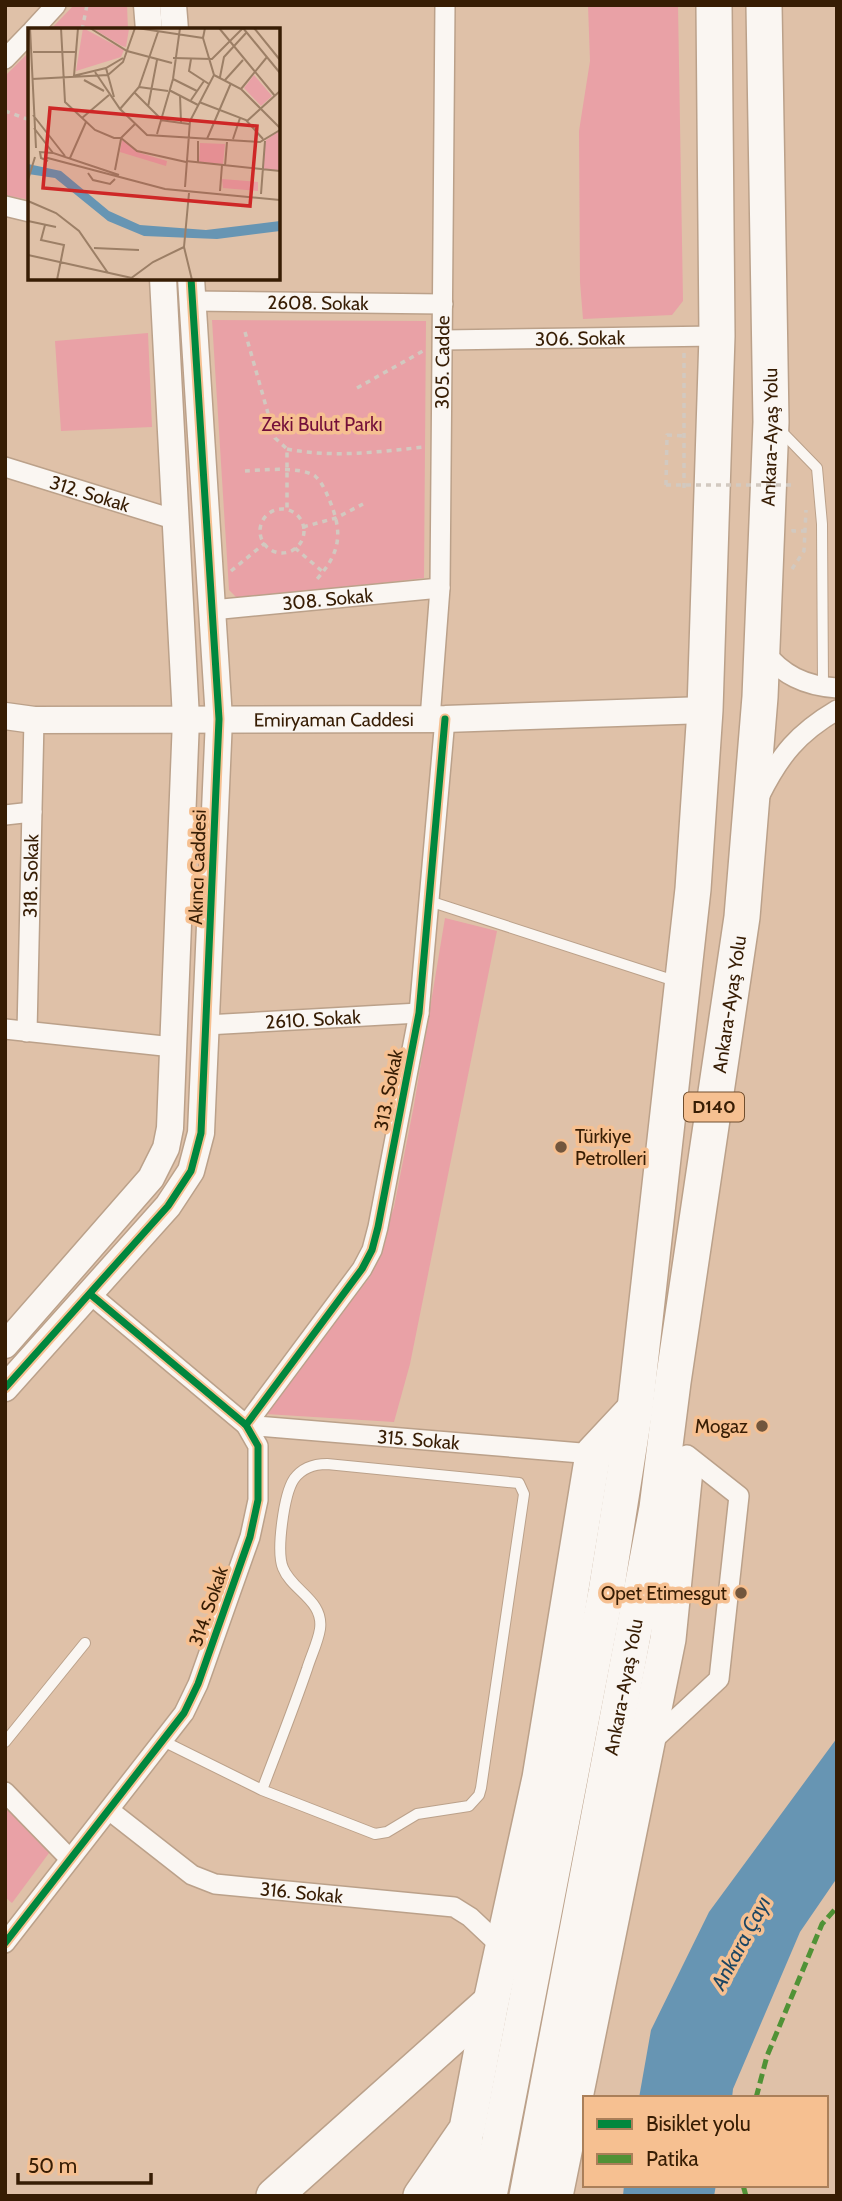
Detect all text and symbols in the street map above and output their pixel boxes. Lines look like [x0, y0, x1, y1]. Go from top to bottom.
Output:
inset map [28, 28, 280, 280]
street label: 2608. Sokak [267, 291, 369, 315]
street label: 305. Cadde [431, 315, 454, 409]
street label: 306. Sokak [535, 326, 626, 351]
street label: Ankara-Ayaş Yolu [757, 368, 783, 507]
park label: Zeki Bulut Parkı [261, 413, 383, 436]
street label: 312. Sokak [47, 471, 133, 517]
street label: 308. Sokak [281, 583, 374, 615]
street label: Emiryaman Caddesi [254, 708, 414, 731]
street label: Akıncı Caddesi [184, 809, 211, 925]
street label: 318. Sokak [19, 833, 43, 918]
street label: Ankara-Ayaş Yolu [708, 934, 751, 1075]
street label: 2610. Sokak [264, 1005, 362, 1034]
street label: 313. Sokak [369, 1047, 408, 1133]
road number: D140 [684, 1092, 744, 1122]
place label: Türkiye Petrolleri [575, 1125, 647, 1170]
marker: Türkiye Petrolleri [553, 1139, 569, 1155]
place label: Mogaz [695, 1415, 748, 1438]
marker: Mogaz [754, 1418, 770, 1434]
street label: 315. Sokak [376, 1425, 461, 1455]
street label: 314. Sokak [184, 1563, 233, 1649]
place label: Opet Etimesgut [601, 1582, 728, 1605]
marker: Opet Etimesgut [733, 1585, 749, 1601]
street label: Ankara-Ayaş Yolu [599, 1617, 648, 1757]
street label: 316. Sokak [259, 1877, 344, 1908]
water label: Ankara Çayı [705, 1892, 776, 1995]
legend [583, 2096, 828, 2187]
text: Bisiklet yolu [646, 2111, 751, 2136]
scale bar [18, 2142, 150, 2186]
text: Patika [646, 2146, 699, 2171]
text: 50 m [28, 2153, 77, 2178]

